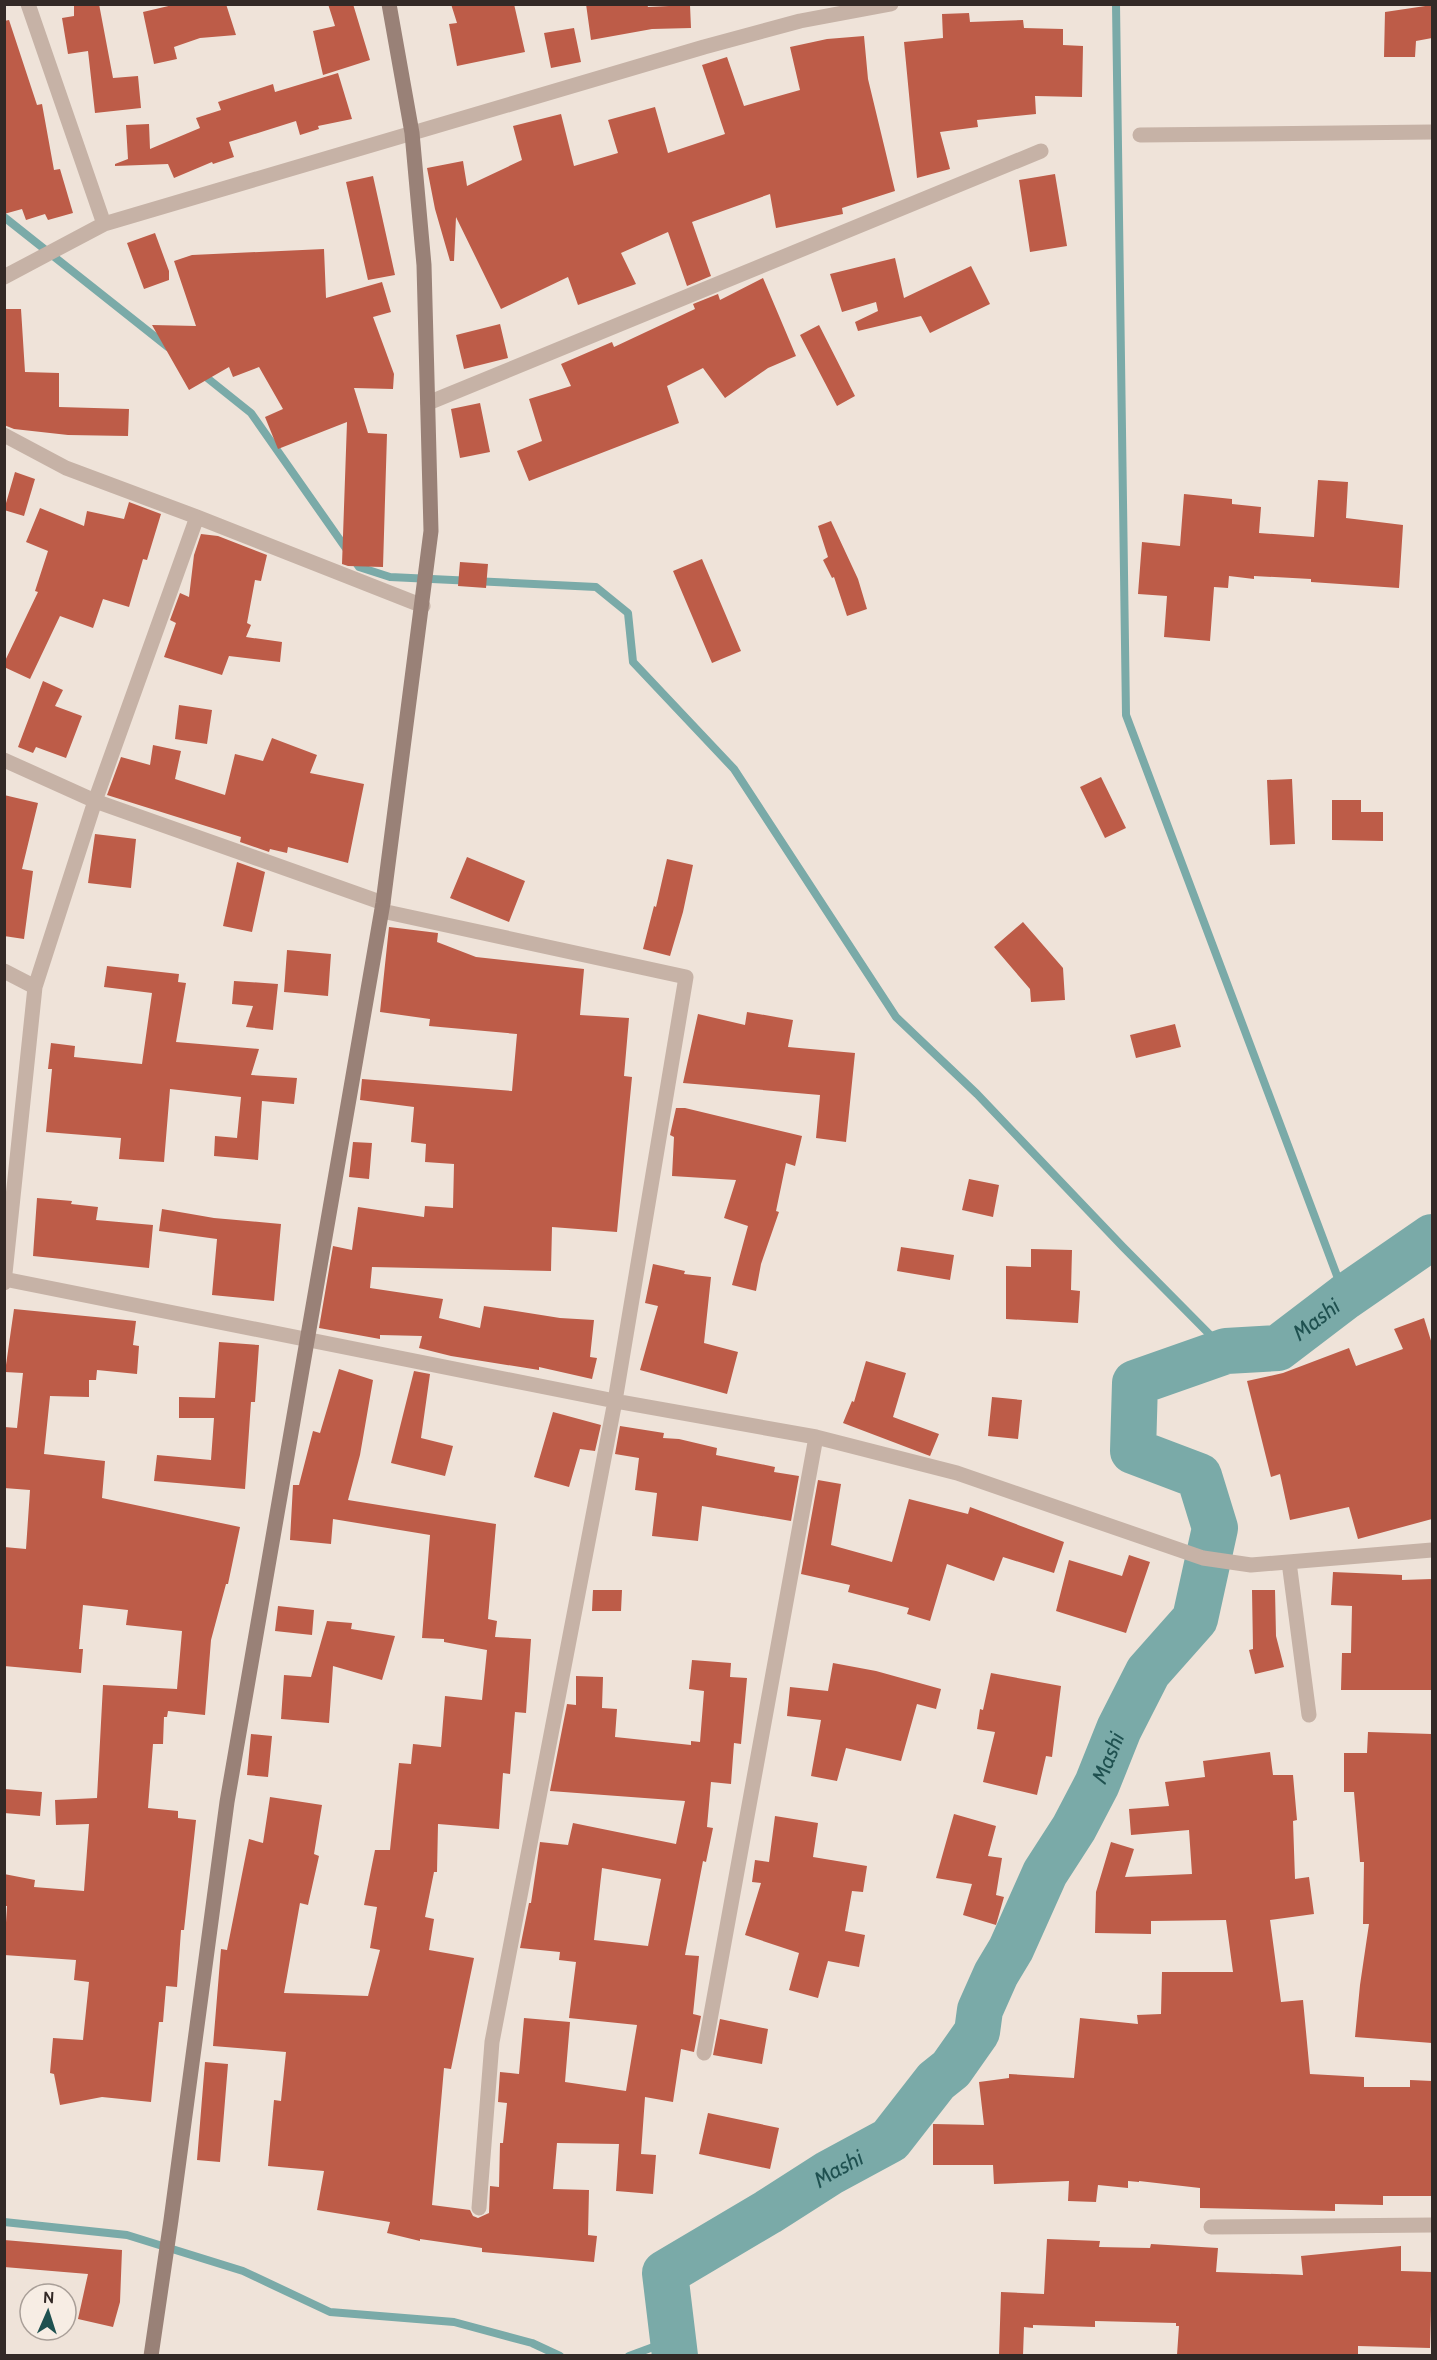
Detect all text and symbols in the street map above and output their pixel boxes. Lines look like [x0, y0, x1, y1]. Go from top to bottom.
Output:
water label: Mashi [1286, 1293, 1346, 1347]
water label: Mashi [1085, 1728, 1130, 1788]
water label: Mashi [808, 2144, 868, 2194]
north arrow [18, 2282, 78, 2342]
text: N [43, 2288, 55, 2307]

